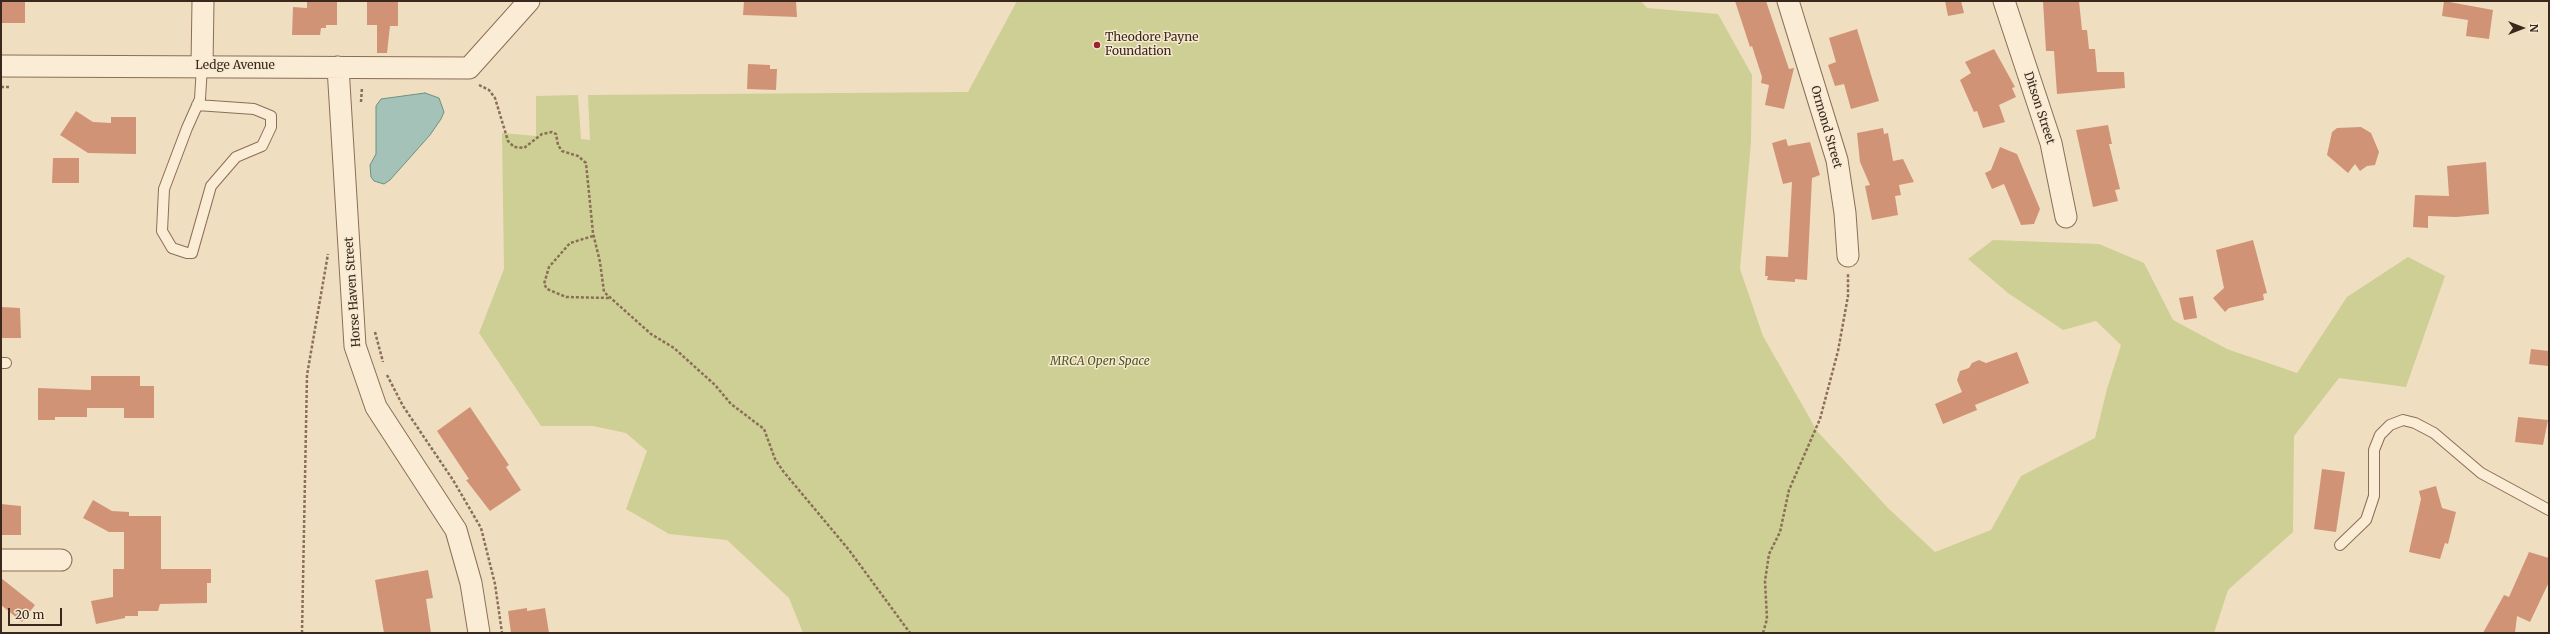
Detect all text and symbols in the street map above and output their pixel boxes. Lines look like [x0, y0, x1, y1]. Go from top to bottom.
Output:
north arrow [2502, 8, 2542, 48]
text: N [2527, 24, 2541, 32]
place label: Theodore Payne Foundation [1105, 31, 1199, 59]
marker: Theodore Payne Foundation [1092, 40, 1102, 50]
street label: Ledge Avenue [195, 59, 275, 73]
street label: Ditson Street [2020, 70, 2058, 146]
street label: Ormond Street [1807, 84, 1845, 170]
street label: Horse Haven Street [342, 236, 364, 348]
park label: MRCA Open Space [1050, 355, 1150, 369]
scale bar [10, 600, 64, 626]
text: 20 m [15, 607, 44, 622]

